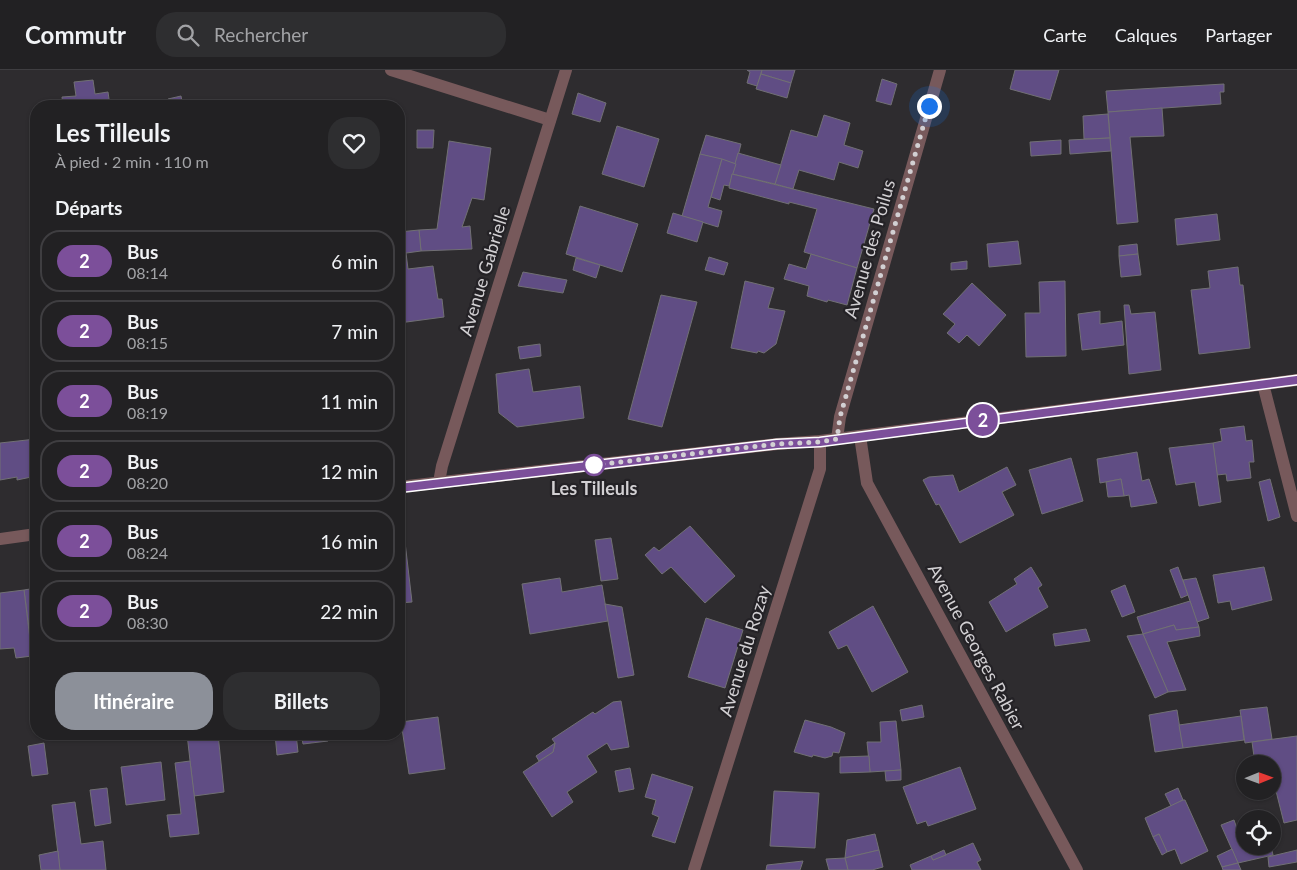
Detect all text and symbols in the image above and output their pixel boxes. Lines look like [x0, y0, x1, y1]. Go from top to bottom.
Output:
search box [156, 12, 506, 57]
text: Commutr [25, 20, 126, 49]
icon: search [174, 21, 202, 49]
text: Rechercher [214, 23, 308, 46]
text: Carte [1043, 24, 1087, 46]
text: Calques [1115, 24, 1177, 46]
text: Partager [1205, 24, 1272, 46]
your location [917, 94, 942, 119]
button: heart [328, 117, 380, 169]
text: Les Tilleuls [55, 118, 171, 147]
text: À pied · 2 min · 110 m [55, 152, 209, 171]
street label: Avenue des Poilus [839, 177, 899, 321]
text: Départs [55, 196, 122, 219]
street label: Avenue Gabrielle [454, 203, 514, 338]
text: Bus [127, 240, 158, 263]
text: 2 [79, 250, 90, 272]
text: 6 min [331, 250, 378, 273]
text: 08:14 [127, 263, 168, 282]
text: Bus [127, 310, 158, 333]
text: 2 [79, 320, 90, 342]
text: 7 min [331, 320, 378, 343]
text: 08:15 [127, 333, 168, 352]
text: Bus [127, 380, 158, 403]
text: 2 [79, 390, 90, 412]
text: 11 min [320, 390, 378, 413]
text: 08:19 [127, 403, 168, 422]
line badge: 2 [967, 404, 999, 436]
text: 2 [978, 409, 988, 431]
text: Bus [127, 450, 158, 473]
marker: Les Tilleuls [583, 454, 605, 476]
text: 2 [79, 460, 90, 482]
text: 12 min [320, 460, 378, 483]
text: 08:20 [127, 473, 168, 492]
place label: Les Tilleuls [551, 477, 637, 499]
text: Bus [127, 520, 158, 543]
text: 2 [79, 530, 90, 552]
text: 16 min [320, 530, 378, 553]
text: 08:24 [127, 543, 168, 562]
street label: Avenue Georges Rabier [924, 560, 1030, 734]
street label: Avenue du Rozay [714, 582, 775, 719]
text: Bus [127, 590, 158, 613]
text: 2 [79, 600, 90, 622]
text: 22 min [320, 600, 378, 623]
text: 08:30 [127, 613, 168, 632]
button: Itinéraire [55, 672, 213, 730]
button: Billets [223, 672, 380, 730]
north arrow [1236, 755, 1281, 800]
map controls [1236, 755, 1281, 855]
button: locate [1236, 810, 1281, 855]

